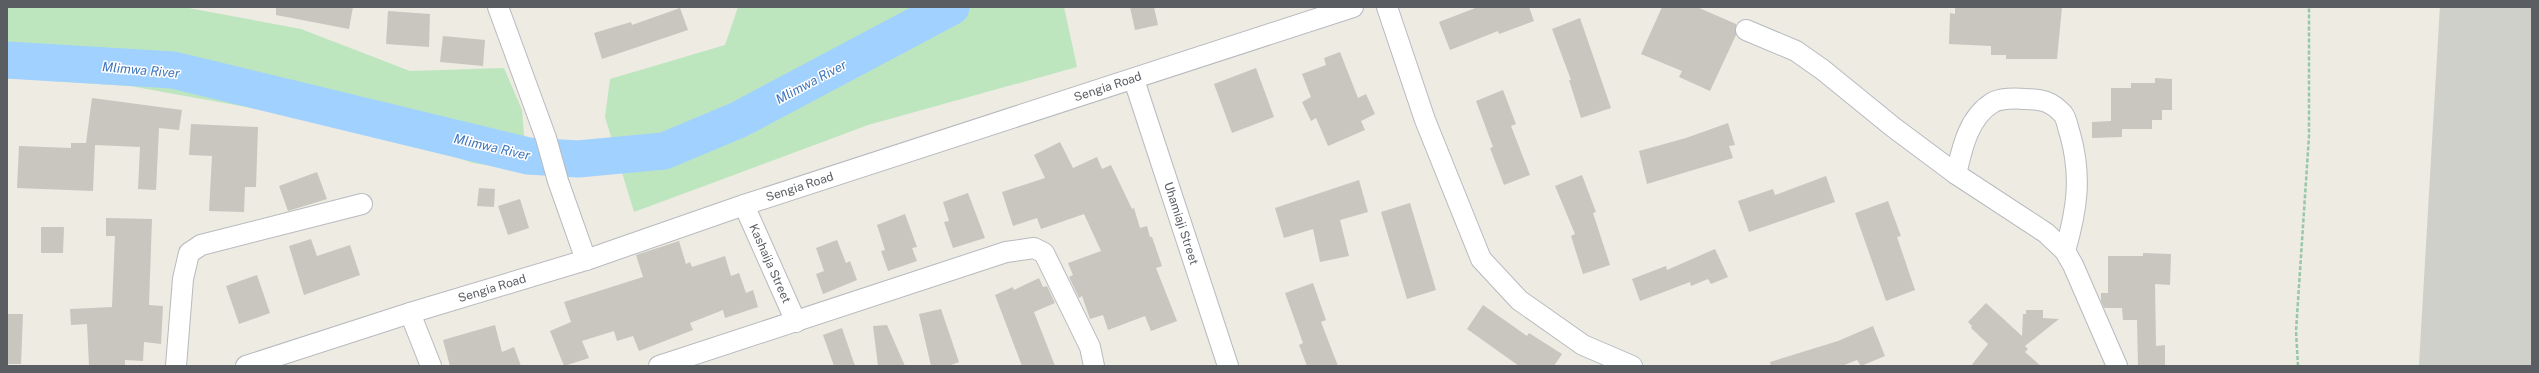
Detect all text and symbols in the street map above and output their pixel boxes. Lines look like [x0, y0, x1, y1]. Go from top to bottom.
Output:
water label: Mlimwa River [773, 57, 849, 107]
water label: Mlimwa River [102, 59, 181, 81]
street label: Sengia Road [1072, 69, 1143, 104]
water label: Mlimwa River [452, 131, 532, 163]
street label: Sengia Road [764, 169, 835, 204]
street label: Uhamiaji Street [1161, 180, 1201, 267]
street label: Kashaija Street [746, 222, 794, 306]
street label: Sengia Road [456, 271, 528, 305]

